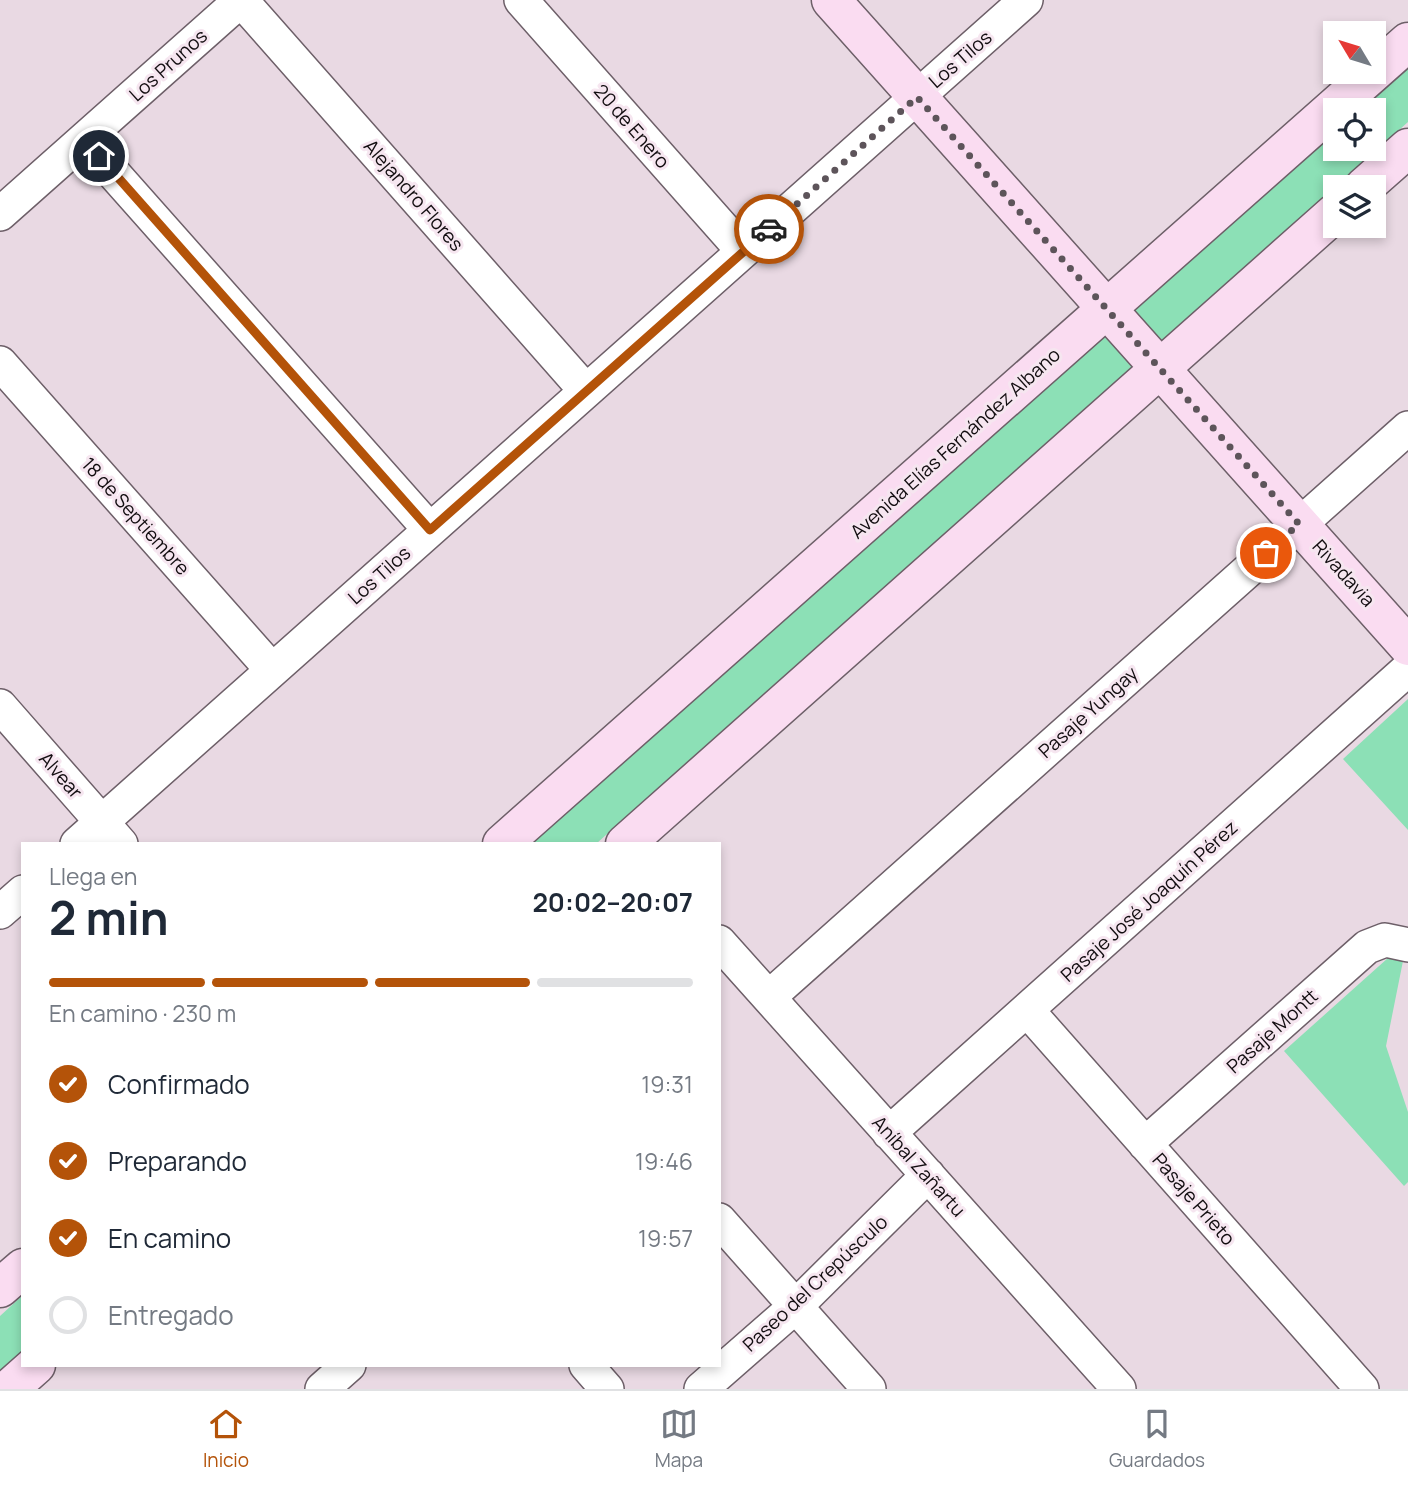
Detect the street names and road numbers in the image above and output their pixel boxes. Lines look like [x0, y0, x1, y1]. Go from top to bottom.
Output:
street label: Los Prunos [123, 23, 213, 107]
street label: Los Tilos [923, 24, 997, 94]
street label: 20 de Enero [588, 78, 676, 174]
street label: Alejandro Flores [358, 134, 470, 256]
street label: Avenida Elías Fernández Albano [844, 342, 1066, 544]
street label: 18 de Septiembre [76, 451, 196, 581]
street label: Rivadavia [1307, 534, 1381, 612]
street label: Los Tilos [342, 540, 416, 610]
street label: Pasaje Yungay [1033, 660, 1143, 764]
street label: Alvear [33, 746, 89, 804]
street label: Pasaje José Joaquín Pérez [1055, 814, 1243, 988]
street label: Pasaje Montt [1221, 983, 1323, 1079]
street label: Aníbal Zañartu [867, 1110, 971, 1222]
street label: Pasaje Prieto [1147, 1147, 1241, 1251]
street label: Paseo del Crepúsculo [737, 1209, 893, 1357]

